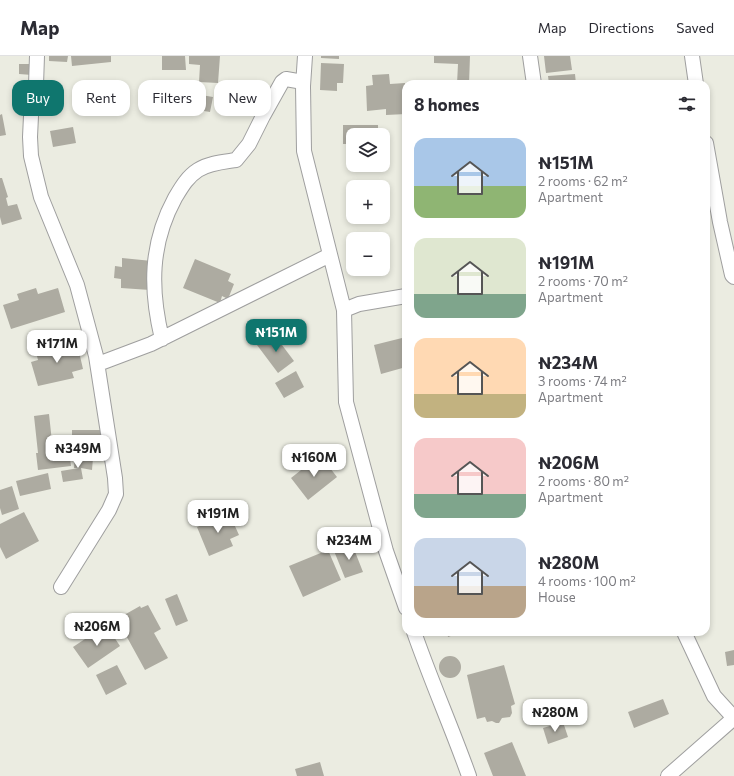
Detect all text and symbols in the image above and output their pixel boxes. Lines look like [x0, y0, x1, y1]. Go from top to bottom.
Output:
text: Map [20, 16, 59, 39]
text: Map [538, 19, 567, 36]
text: Directions [589, 19, 654, 36]
text: Saved [676, 19, 714, 36]
chip: Buy [12, 80, 64, 116]
chip: Rent [72, 80, 130, 116]
chip: Filters [138, 80, 206, 116]
chip: New [214, 80, 271, 116]
icon: filters [676, 93, 698, 115]
text: 8 homes [414, 94, 479, 115]
map controls [346, 128, 390, 276]
button: layers [346, 128, 390, 172]
text: ₦151M [538, 152, 594, 173]
icon: home [446, 154, 494, 202]
text: 2 rooms · 62 m² [538, 173, 628, 189]
button: + [346, 180, 390, 224]
text: Apartment [538, 189, 603, 205]
button: − [346, 232, 390, 276]
text: ₦191M [538, 252, 594, 273]
icon: home [446, 254, 494, 302]
text: 2 rooms · 70 m² [538, 273, 628, 289]
text: Apartment [538, 289, 603, 305]
pin: ₦151M [248, 319, 304, 353]
text: ₦151M [255, 324, 297, 340]
pin: ₦171M [29, 330, 85, 364]
text: ₦171M [36, 335, 78, 351]
text: ₦234M [538, 352, 598, 373]
icon: home [446, 354, 494, 402]
text: 3 rooms · 74 m² [538, 373, 627, 389]
text: Apartment [538, 389, 603, 405]
pin: ₦349M [50, 435, 106, 469]
text: ₦349M [55, 440, 101, 456]
pin: ₦160M [286, 444, 342, 478]
text: ₦160M [291, 449, 337, 465]
text: ₦206M [538, 452, 599, 473]
icon: home [446, 454, 494, 502]
text: 2 rooms · 80 m² [538, 473, 629, 489]
text: Apartment [538, 489, 603, 505]
pin: ₦191M [190, 500, 246, 534]
text: ₦191M [196, 505, 240, 521]
pin: ₦234M [321, 527, 377, 561]
text: ₦234M [326, 532, 372, 548]
text: ₦280M [538, 552, 599, 573]
icon: home [446, 554, 494, 602]
text: 4 rooms · 100 m² [538, 573, 636, 589]
text: House [538, 589, 576, 605]
pin: ₦206M [69, 613, 125, 647]
text: ₦206M [74, 618, 120, 634]
pin: ₦280M [527, 699, 583, 733]
text: ₦280M [532, 704, 579, 720]

